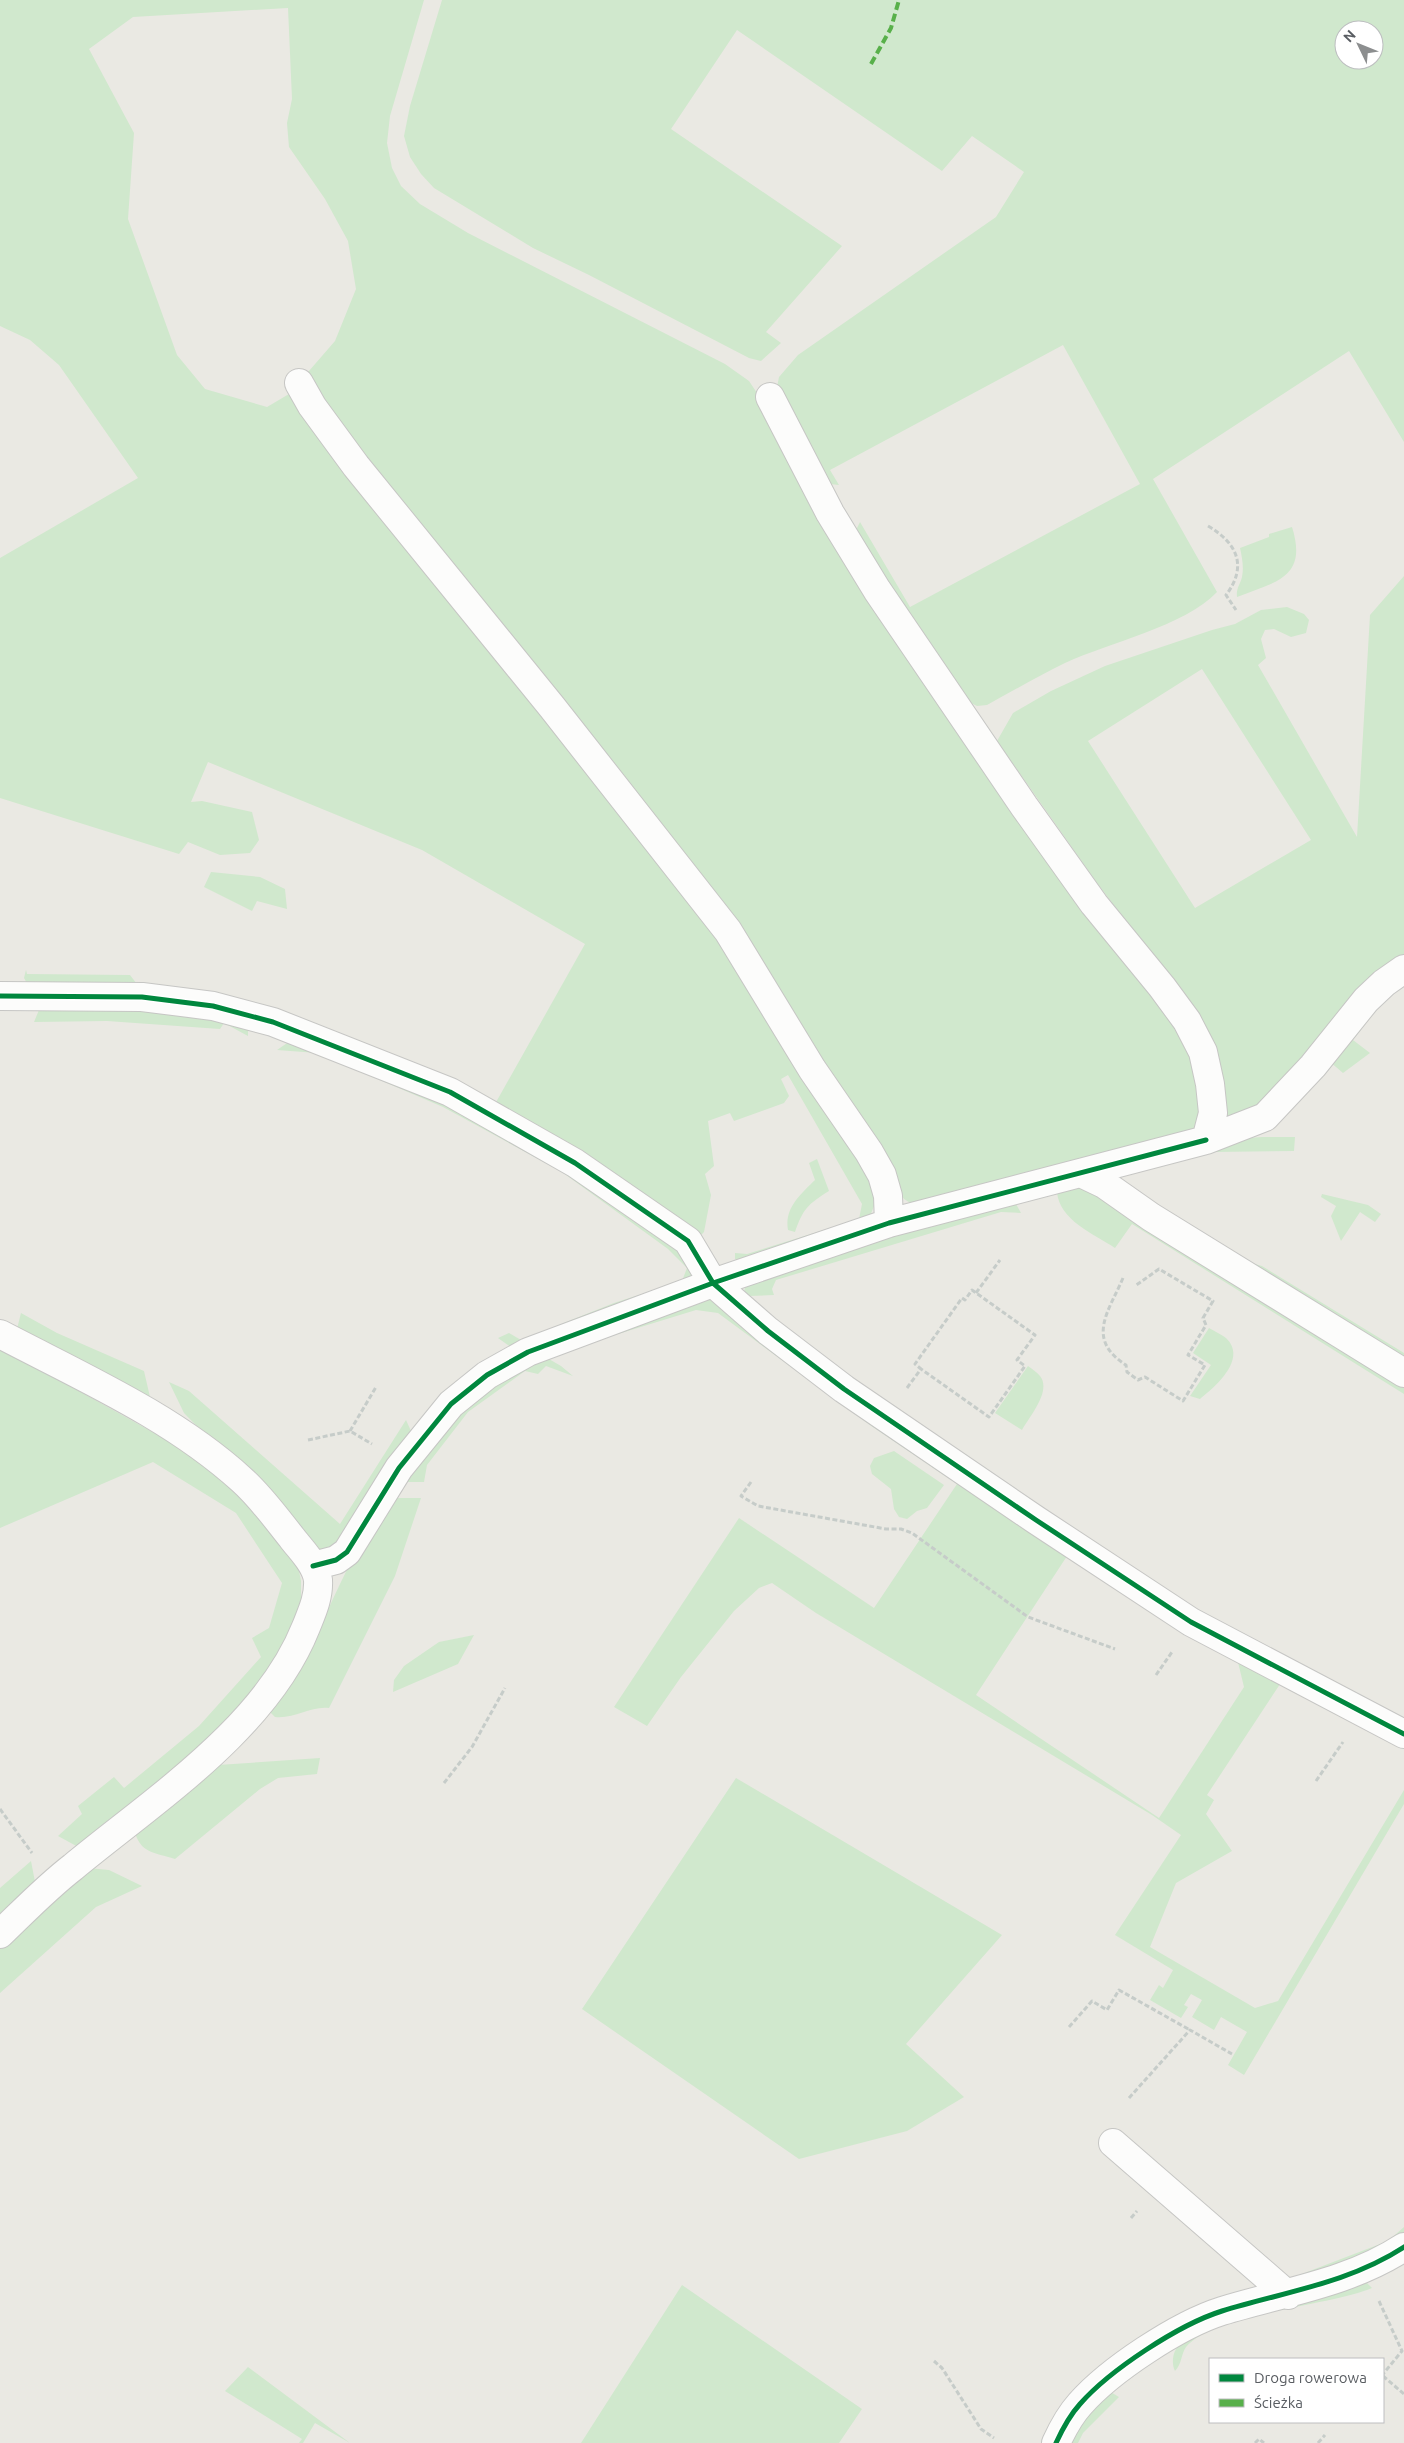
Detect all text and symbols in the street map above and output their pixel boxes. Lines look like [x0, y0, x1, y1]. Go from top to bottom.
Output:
north arrow [1334, 20, 1384, 70]
text: N [1340, 27, 1359, 45]
legend [1209, 2358, 1384, 2423]
text: Droga rowerowa [1254, 2369, 1367, 2386]
text: Ścieżka [1254, 2394, 1303, 2411]

